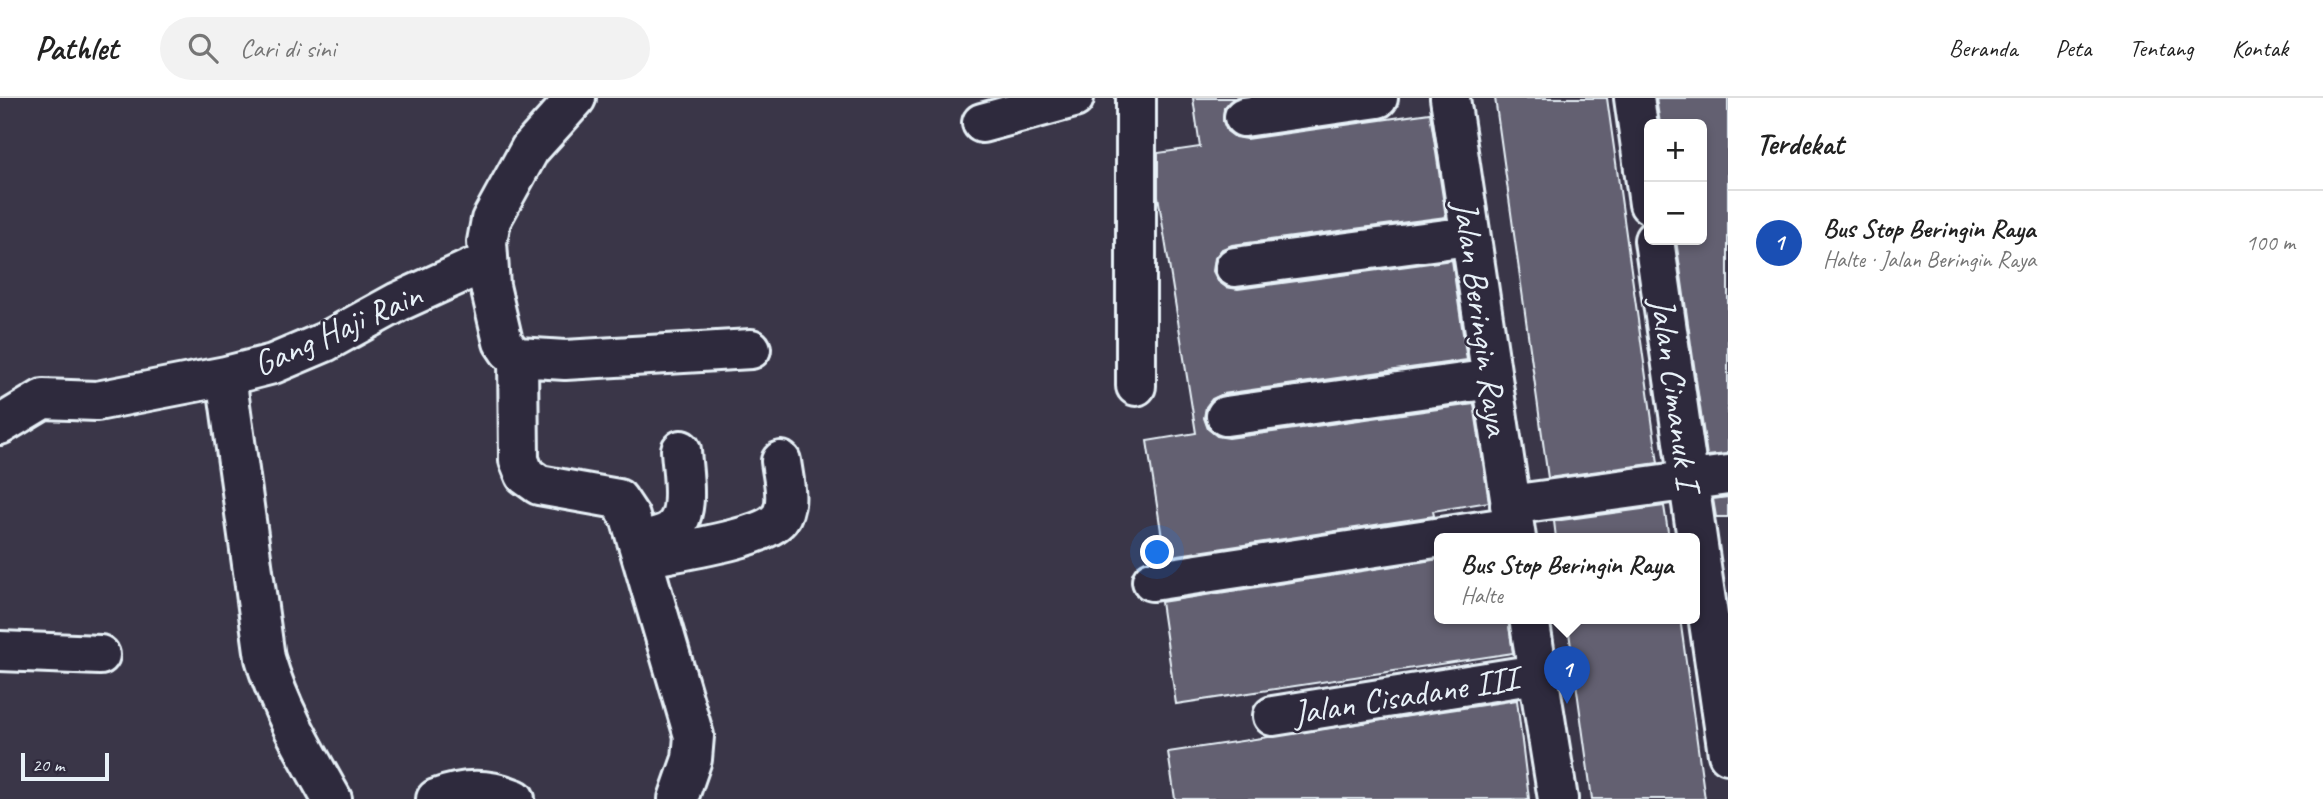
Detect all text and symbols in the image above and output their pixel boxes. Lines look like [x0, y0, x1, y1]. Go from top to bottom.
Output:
search box [160, 17, 650, 80]
text: Pathlet [35, 27, 118, 69]
icon: search [184, 29, 222, 67]
text: Cari di sini [240, 32, 336, 65]
text: Beranda [1949, 33, 2017, 63]
text: Peta [2055, 33, 2091, 63]
text: Tentang [2129, 33, 2194, 63]
text: Kontak [2232, 33, 2288, 63]
map controls [1644, 119, 1707, 245]
button: + [1644, 119, 1707, 182]
text: Terdekat [1756, 125, 1844, 163]
button: − [1644, 182, 1707, 245]
street label: Jalan Beringin Raya [1442, 196, 1521, 441]
text: Bus Stop Beringin Raya [1823, 212, 2035, 245]
text: 1 [1774, 228, 1784, 257]
text: 100 m [2246, 228, 2295, 257]
text: Halte · Jalan Beringin Raya [1823, 245, 2036, 274]
street label: Gang Haji Rain [246, 272, 430, 387]
street label: Jalan Cimanuk I [1640, 293, 1712, 499]
popup [1434, 533, 1700, 624]
your location [1140, 535, 1174, 569]
text: Bus Stop Beringin Raya [1461, 548, 1673, 581]
text: Halte [1461, 581, 1503, 610]
pin: 1 [1544, 646, 1590, 704]
street label: Jalan Cisadane III [1288, 654, 1527, 736]
scale bar [21, 750, 108, 782]
text: 20 m [32, 753, 64, 777]

